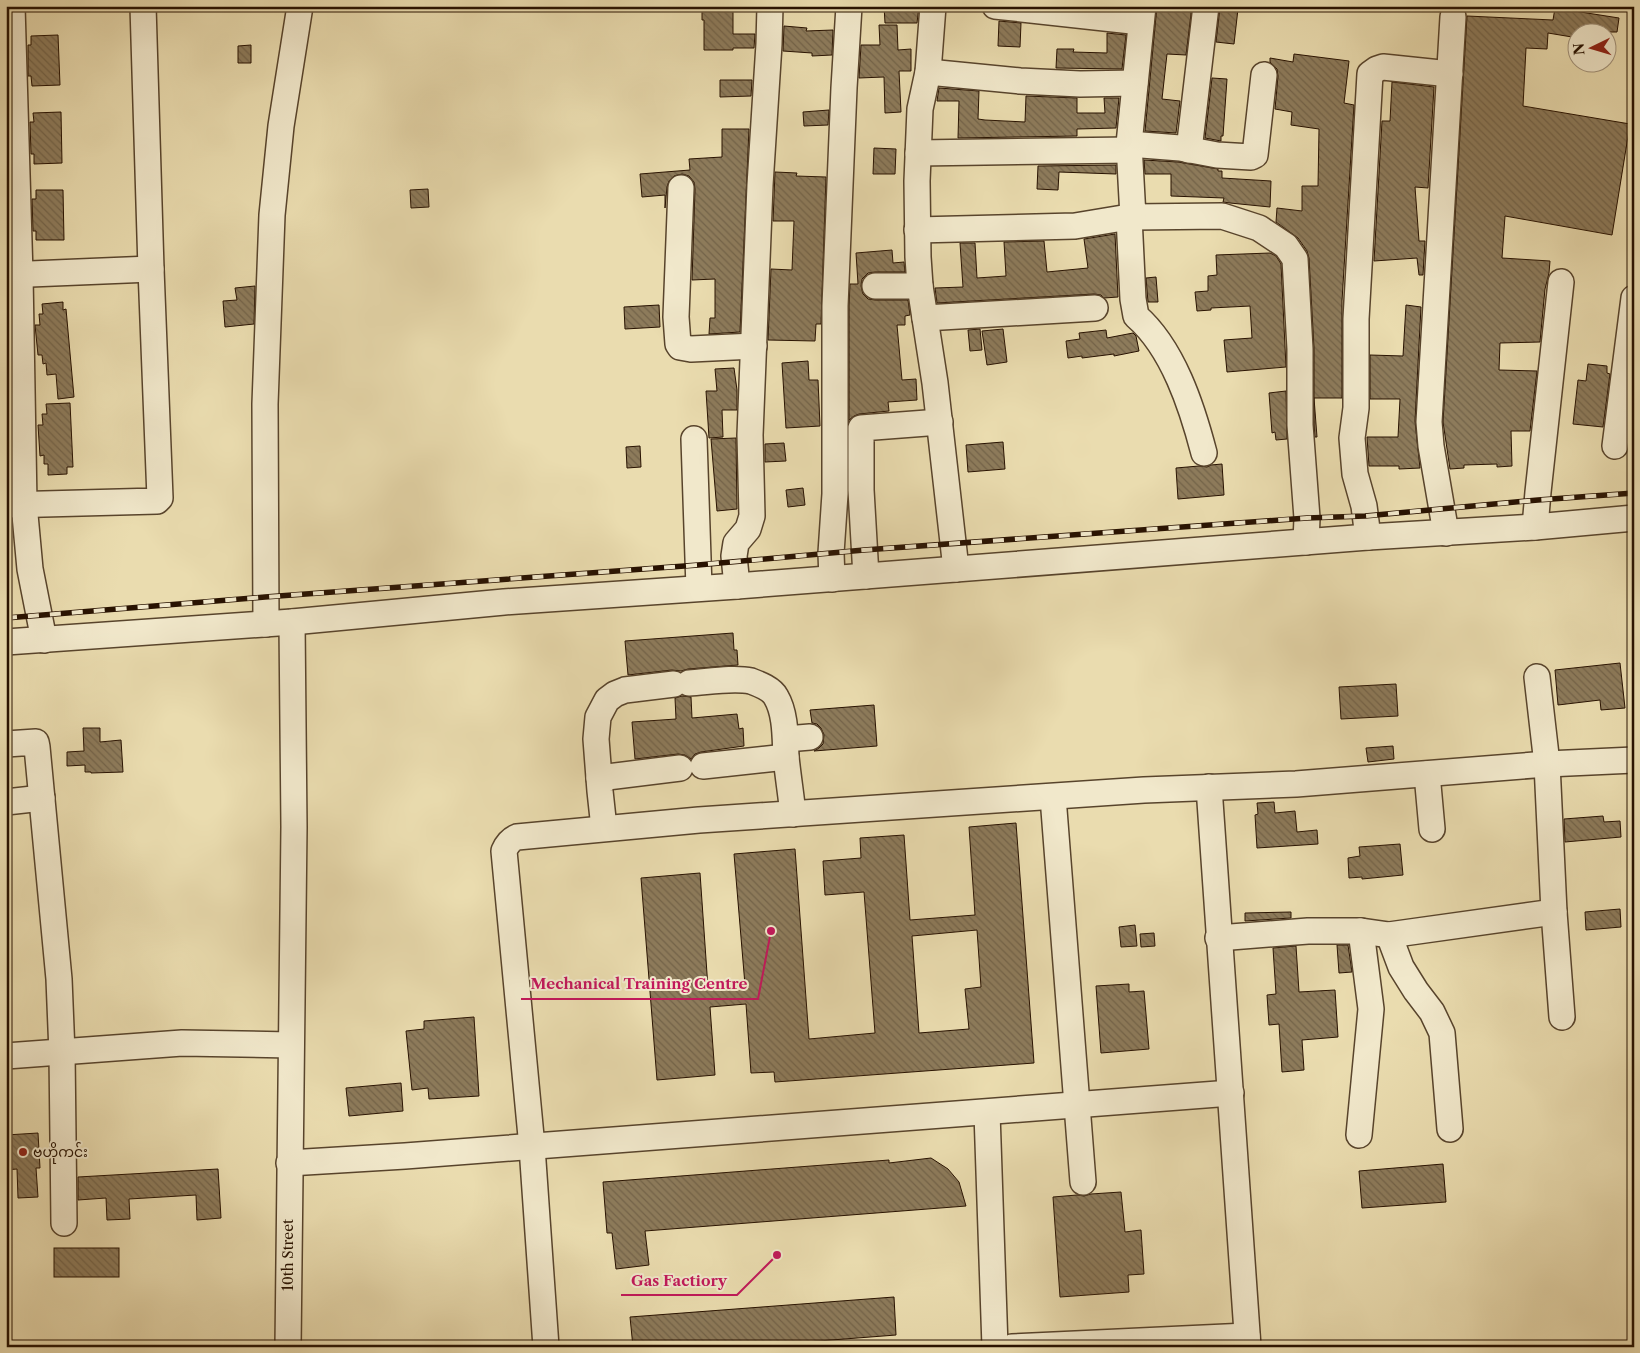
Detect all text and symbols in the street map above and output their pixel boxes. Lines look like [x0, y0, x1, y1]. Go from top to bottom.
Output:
north arrow [1568, 22, 1618, 72]
text: N [1570, 42, 1589, 56]
callout: Mechanical Training Centre [521, 969, 758, 999]
text: Mechanical Training Centre [531, 974, 747, 993]
place label: ဗဟိုကင်း [33, 1142, 88, 1164]
marker: ဗဟိုကင်း [17, 1146, 29, 1158]
street label: 10th Street [279, 1219, 297, 1291]
callout: Gas Factiory [621, 1265, 737, 1295]
text: Gas Factiory [631, 1271, 728, 1290]

